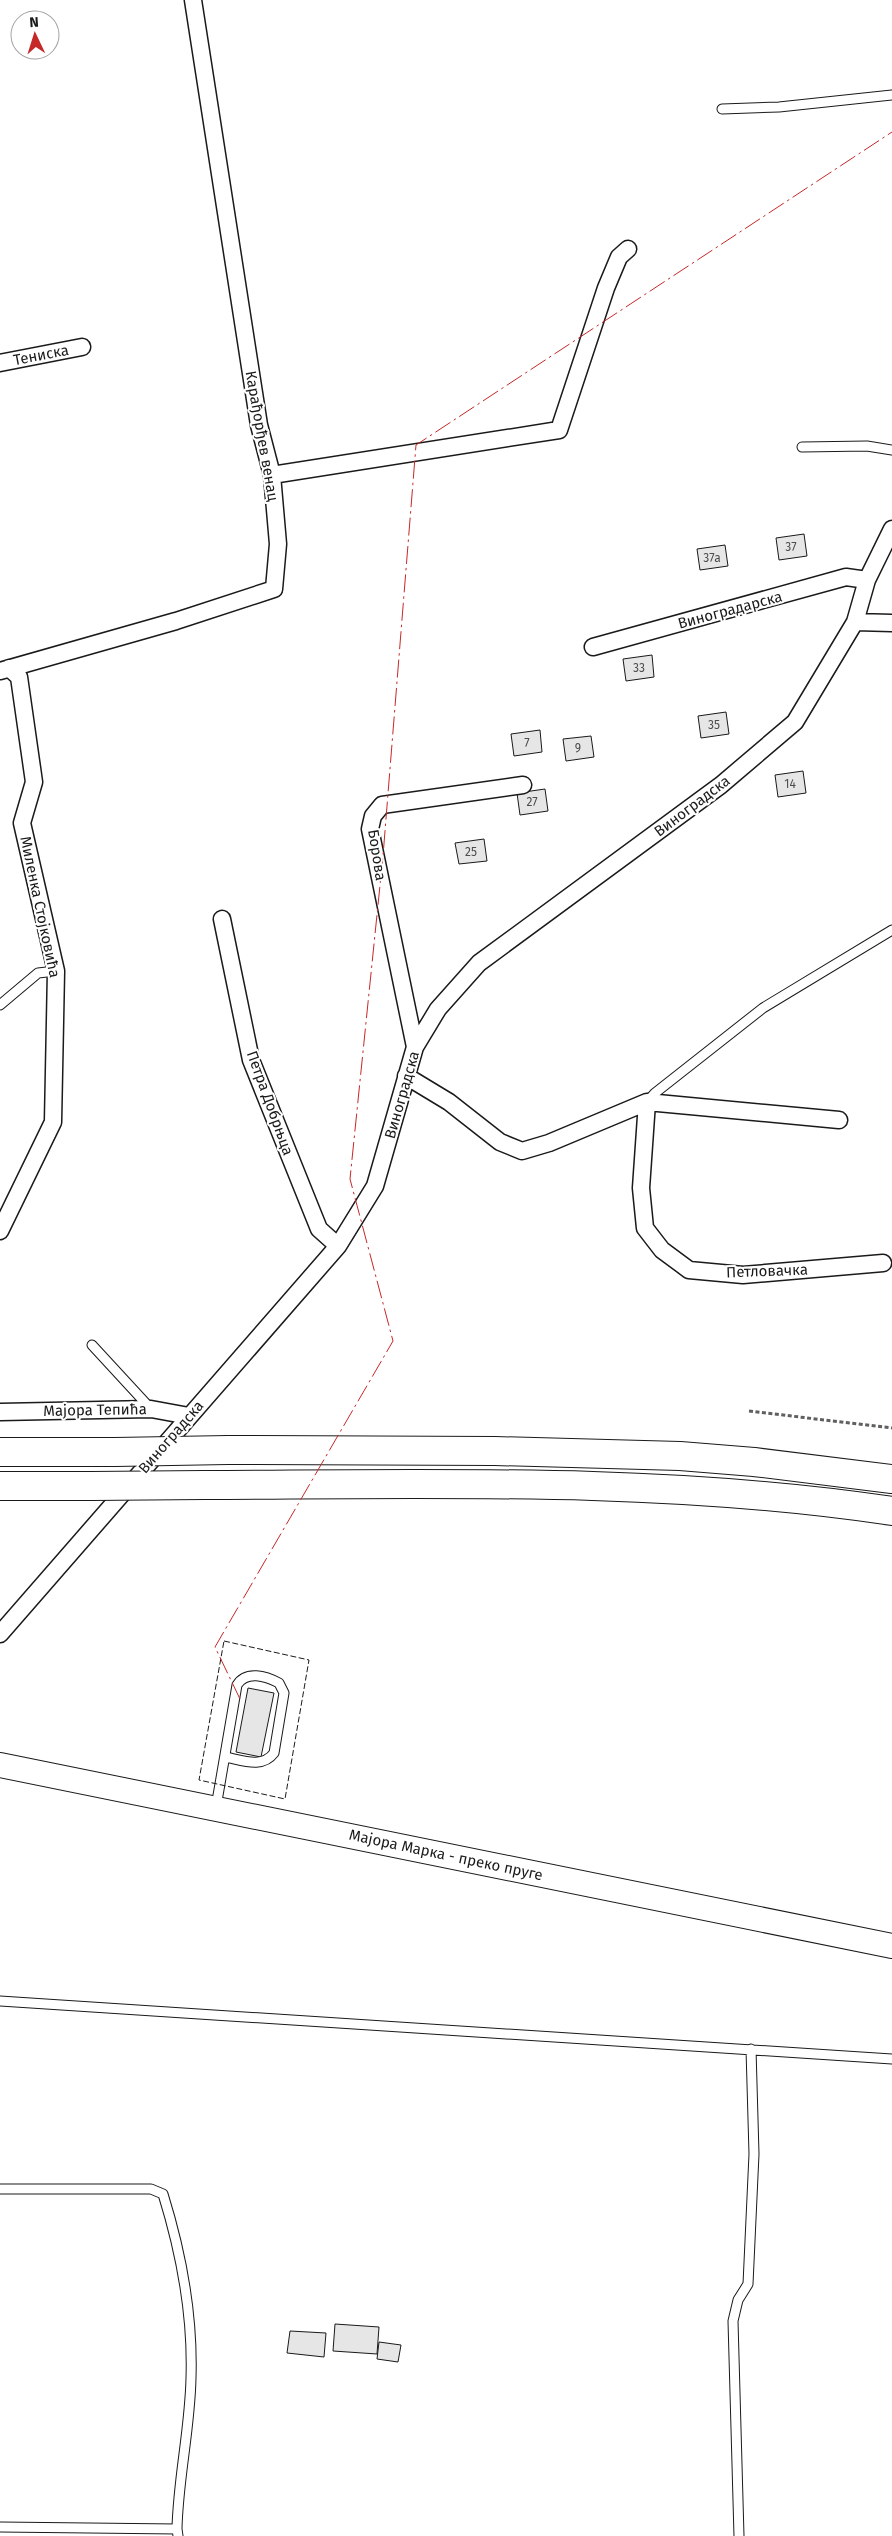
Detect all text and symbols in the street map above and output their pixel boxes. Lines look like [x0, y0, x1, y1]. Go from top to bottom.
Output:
north arrow [10, 10, 60, 60]
text: N [29, 14, 39, 31]
street label: Тениска [12, 341, 70, 369]
street label: Карађорђев венац [242, 369, 282, 503]
house number: 37 [785, 540, 797, 554]
house number: 37a [703, 551, 721, 565]
street label: Виноградарска [676, 587, 784, 633]
house number: 33 [633, 661, 645, 675]
house number: 35 [708, 718, 720, 732]
house number: 7 [524, 736, 530, 750]
house number: 9 [575, 741, 581, 755]
street label: Виноградска [650, 772, 734, 840]
house number: 14 [784, 777, 796, 791]
house number: 27 [526, 795, 538, 809]
street label: Борова [364, 828, 390, 882]
street label: Миленка Стојковића [16, 835, 64, 979]
house number: 25 [465, 845, 477, 859]
street label: Петра Добрњца [243, 1048, 297, 1158]
street label: Виноградска [381, 1049, 423, 1141]
street label: Петловачка [726, 1261, 808, 1281]
street label: Виноградска [135, 1397, 207, 1477]
street label: Мајора Тепића [43, 1400, 147, 1420]
street label: Мајора Марка - преко пруге [347, 1826, 545, 1884]

